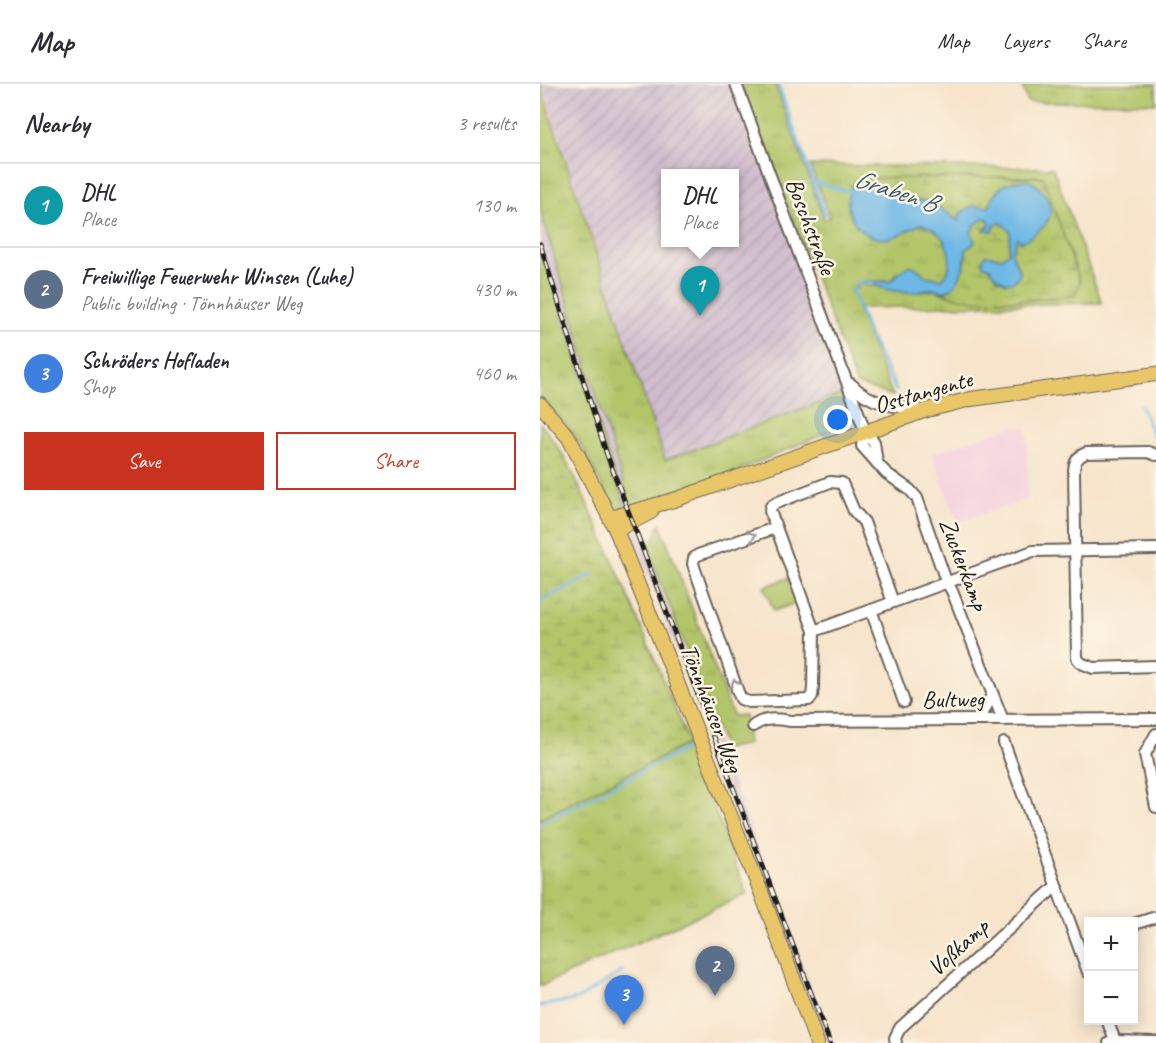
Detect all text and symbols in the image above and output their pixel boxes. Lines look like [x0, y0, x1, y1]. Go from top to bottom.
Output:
text: Map [30, 24, 73, 59]
text: Map [937, 28, 970, 54]
text: Layers [1003, 28, 1049, 54]
text: Share [1082, 28, 1126, 54]
text: Nearby [24, 107, 89, 140]
text: 3 results [457, 111, 516, 136]
water label: Graben B [851, 162, 946, 221]
popup [661, 169, 739, 247]
street label: Boschstraße [779, 173, 844, 281]
text: DHL [81, 179, 116, 207]
text: DHL [682, 182, 717, 210]
text: 1 [39, 193, 48, 218]
text: 130 m [473, 193, 516, 218]
text: Place [81, 207, 116, 232]
text: Place [682, 210, 718, 235]
text: Freiwillige Feuerwehr Winsen (Luhe) [81, 263, 353, 291]
pin: 1 [680, 266, 720, 316]
text: 2 [39, 277, 48, 302]
text: 430 m [473, 277, 516, 302]
text: Public building · Tönnhäuser Weg [81, 291, 302, 316]
text: Schröders Hofladen [81, 347, 229, 375]
text: 3 [39, 361, 48, 386]
text: 460 m [473, 361, 516, 386]
street label: Osttangente [871, 363, 977, 420]
text: Shop [81, 375, 115, 400]
your location [823, 405, 852, 434]
button: Save [24, 432, 264, 490]
button: Share [276, 432, 516, 490]
street label: Zuckerkamp [933, 513, 996, 616]
one-way arrow [746, 530, 757, 543]
street label: Tönnhäuser Weg [674, 639, 751, 778]
one-way arrow [729, 679, 742, 689]
street label: Bultweg [922, 683, 986, 715]
street label: Voßkamp [921, 910, 996, 982]
map controls [1084, 917, 1138, 1025]
button: + [1084, 917, 1138, 971]
pin: 2 [696, 946, 735, 996]
button: − [1084, 971, 1138, 1025]
pin: 3 [604, 976, 644, 1025]

